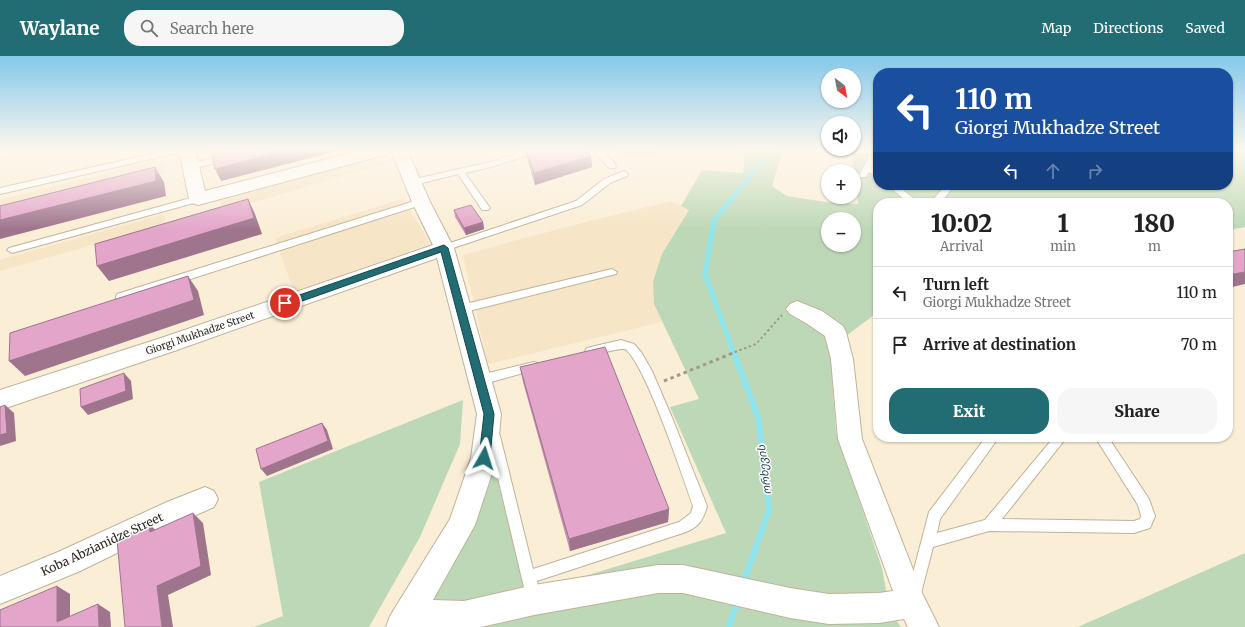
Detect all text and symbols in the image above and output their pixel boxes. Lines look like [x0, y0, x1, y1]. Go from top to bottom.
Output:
search box [124, 10, 404, 46]
text: Waylane [20, 16, 100, 40]
icon: search [138, 17, 160, 39]
text: Search here [170, 19, 254, 38]
text: Map [1041, 19, 1071, 37]
text: Directions [1093, 19, 1163, 37]
text: Saved [1185, 19, 1225, 37]
north arrow [821, 68, 861, 108]
map controls [821, 68, 861, 252]
text: 110 m [955, 81, 1032, 117]
icon: left [889, 84, 941, 136]
button: sound [821, 116, 861, 156]
text: Giorgi Mukhadze Street [955, 116, 1160, 139]
icon: left [1000, 160, 1022, 182]
icon: ahead [1042, 160, 1064, 182]
icon: right [1084, 160, 1106, 182]
button: + [821, 164, 861, 204]
text: 10:02 [931, 208, 992, 239]
text: 1 [1057, 208, 1069, 239]
text: 180 [1134, 208, 1175, 239]
button: − [821, 212, 861, 252]
text: Arrival [940, 238, 983, 255]
text: min [1050, 238, 1076, 255]
text: m [1148, 238, 1161, 255]
text: Turn left [923, 275, 989, 294]
icon: left [889, 282, 911, 304]
text: 110 m [1176, 283, 1217, 302]
pin [268, 286, 302, 320]
icon: arrive [274, 292, 296, 314]
text: Giorgi Mukhadze Street [923, 294, 1071, 311]
street label: Giorgi Mukhadze Street [144, 308, 256, 358]
icon: arrive [889, 334, 911, 356]
text: Arrive at destination [923, 335, 1076, 354]
text: 70 m [1181, 335, 1217, 354]
button: Exit [889, 388, 1049, 434]
button: Share [1057, 388, 1217, 434]
position arrow [463, 437, 505, 479]
water label: ორხევის [754, 444, 774, 496]
street label: Koba Abzianidze Street [38, 509, 166, 579]

